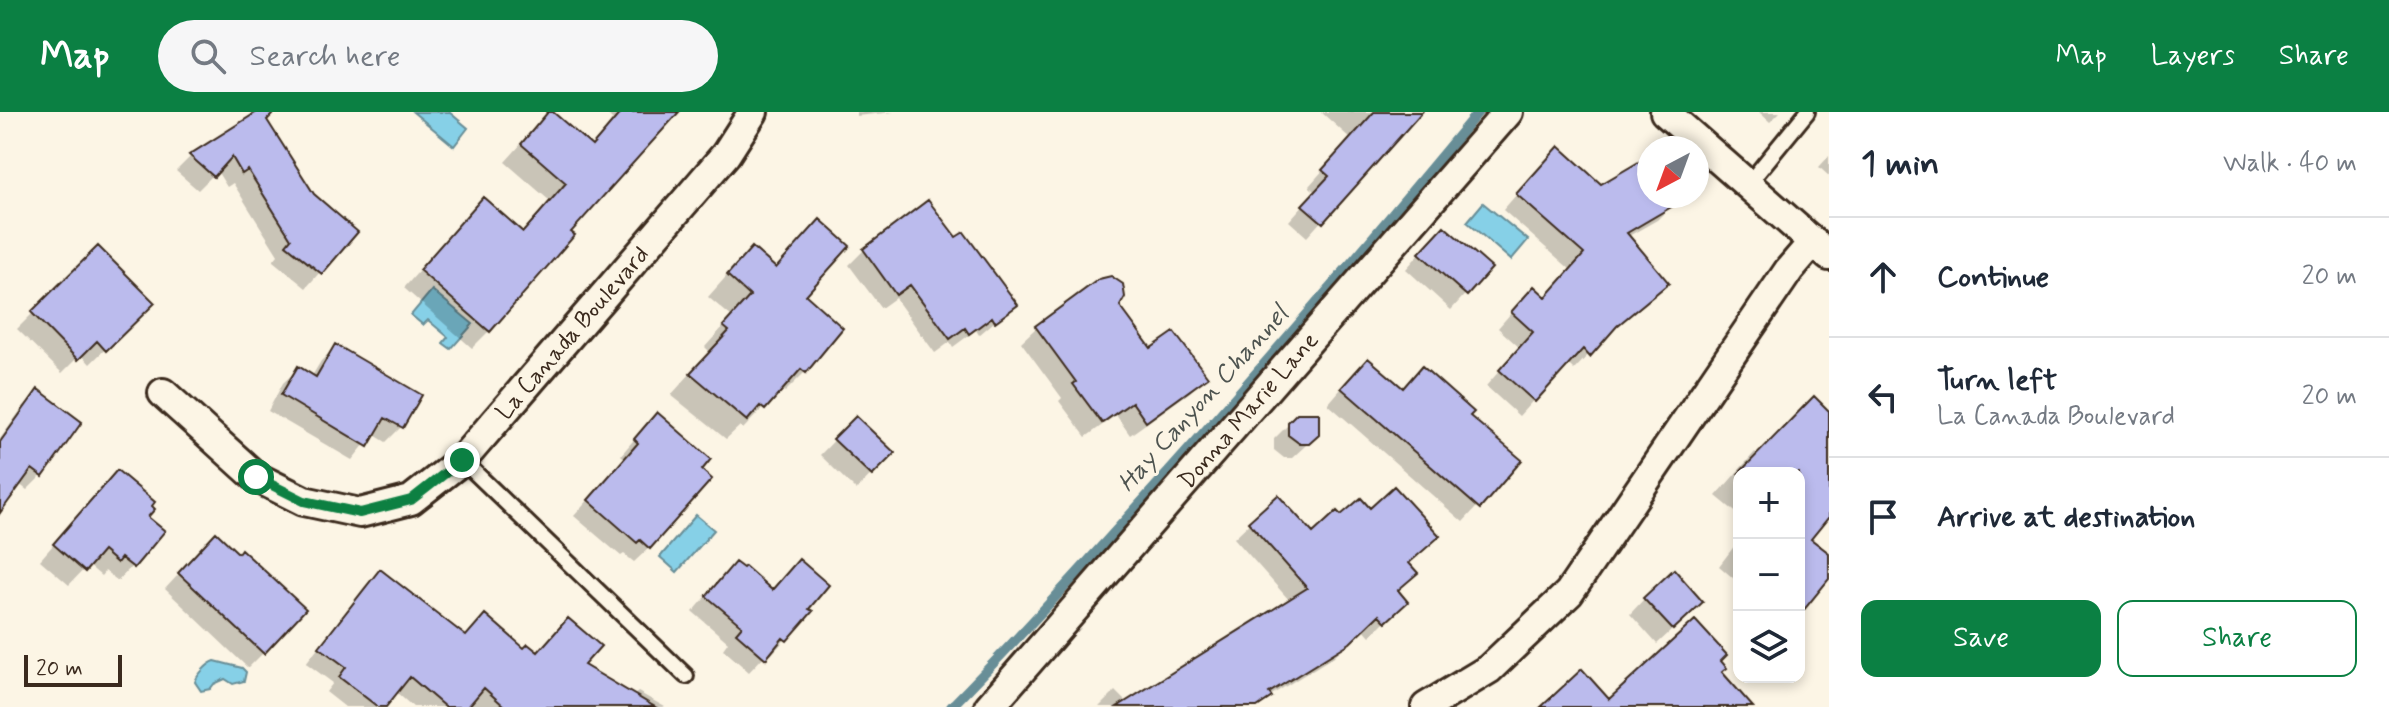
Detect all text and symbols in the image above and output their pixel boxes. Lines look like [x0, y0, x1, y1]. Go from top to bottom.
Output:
search box [158, 20, 718, 92]
text: Map [40, 32, 110, 81]
icon: search [186, 34, 230, 78]
text: Search here [250, 37, 401, 76]
text: Map [2056, 38, 2107, 75]
text: Layers [2151, 38, 2235, 75]
text: Share [2279, 38, 2349, 75]
north arrow [1637, 136, 1709, 208]
text: 1 min [1861, 142, 1939, 187]
text: Walk · 40 m [2223, 147, 2357, 181]
street label: La Canada Boulevard [490, 240, 657, 427]
icon: ahead [1861, 255, 1905, 299]
text: Continue [1937, 258, 2049, 297]
text: 20 m [2302, 260, 2357, 294]
water label: Hay Canyon Channel [1111, 297, 1298, 500]
street label: Donna Marie Lane [1172, 326, 1326, 496]
text: Turn left [1937, 361, 2057, 400]
icon: left [1861, 375, 1905, 419]
text: 20 m [2302, 380, 2357, 414]
text: La Canada Boulevard [1937, 400, 2175, 434]
route end [444, 442, 480, 478]
route start [238, 459, 274, 495]
map controls [1733, 467, 1805, 683]
button: + [1733, 467, 1805, 539]
icon: arrive [1861, 495, 1905, 539]
text: Arrive at destination [1937, 498, 2195, 537]
button: − [1733, 539, 1805, 611]
button: Save [1861, 600, 2101, 677]
button: Share [2117, 600, 2357, 677]
button: layers [1733, 611, 1805, 683]
scale bar [24, 651, 122, 687]
text: 20 m [36, 655, 83, 683]

